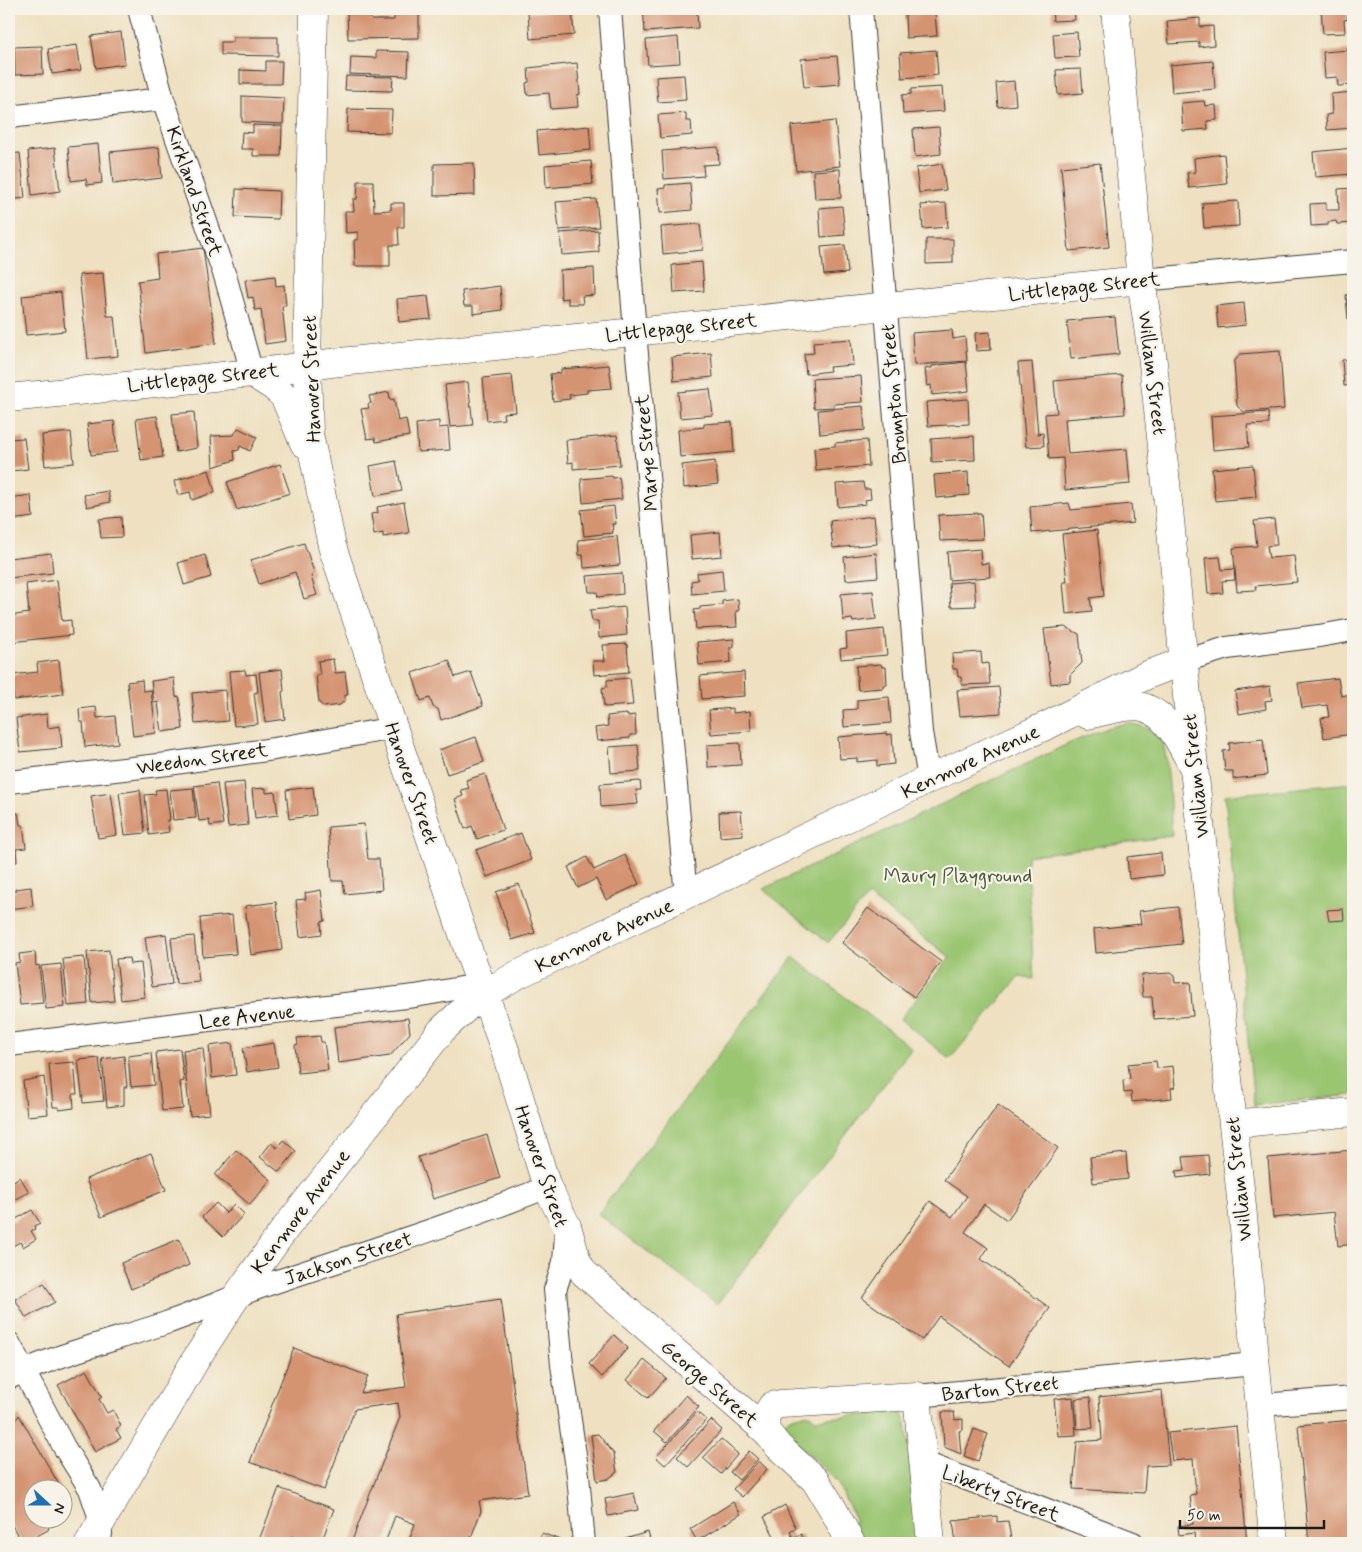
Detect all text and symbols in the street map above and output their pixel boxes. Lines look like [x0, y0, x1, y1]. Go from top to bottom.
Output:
street label: Kirkland Street [159, 123, 229, 260]
street label: Littlepage Street [1007, 266, 1162, 310]
street label: Littlepage Street [604, 307, 759, 351]
street label: William Street [1131, 310, 1173, 437]
street label: Hanover Street [297, 315, 328, 443]
street label: Brompton Street [875, 323, 914, 465]
street label: Littlepage Street [126, 357, 281, 401]
street label: Marye Street [629, 393, 666, 512]
street label: William Street [1177, 712, 1216, 839]
street label: Kenmore Avenue [897, 718, 1044, 806]
street label: Hanover Street [377, 719, 444, 848]
street label: Weedon Street [135, 737, 270, 782]
park label: Maury Playground [884, 863, 1032, 890]
street label: Kenmore Avenue [531, 892, 678, 980]
street label: Lee Avenue [198, 998, 296, 1037]
street label: Hanover Street [507, 1102, 574, 1231]
street label: William Street [1220, 1115, 1259, 1242]
street label: Kenmore Avenue [245, 1144, 357, 1280]
street label: Jackson Street [281, 1226, 416, 1293]
street label: George Street [654, 1334, 764, 1435]
street label: Barton Street [940, 1370, 1060, 1409]
street label: Liberty Street [938, 1460, 1063, 1529]
north arrow [22, 1480, 72, 1530]
scale bar [1180, 1497, 1323, 1529]
text: N [49, 1501, 69, 1516]
text: 50 m [1187, 1506, 1221, 1526]

